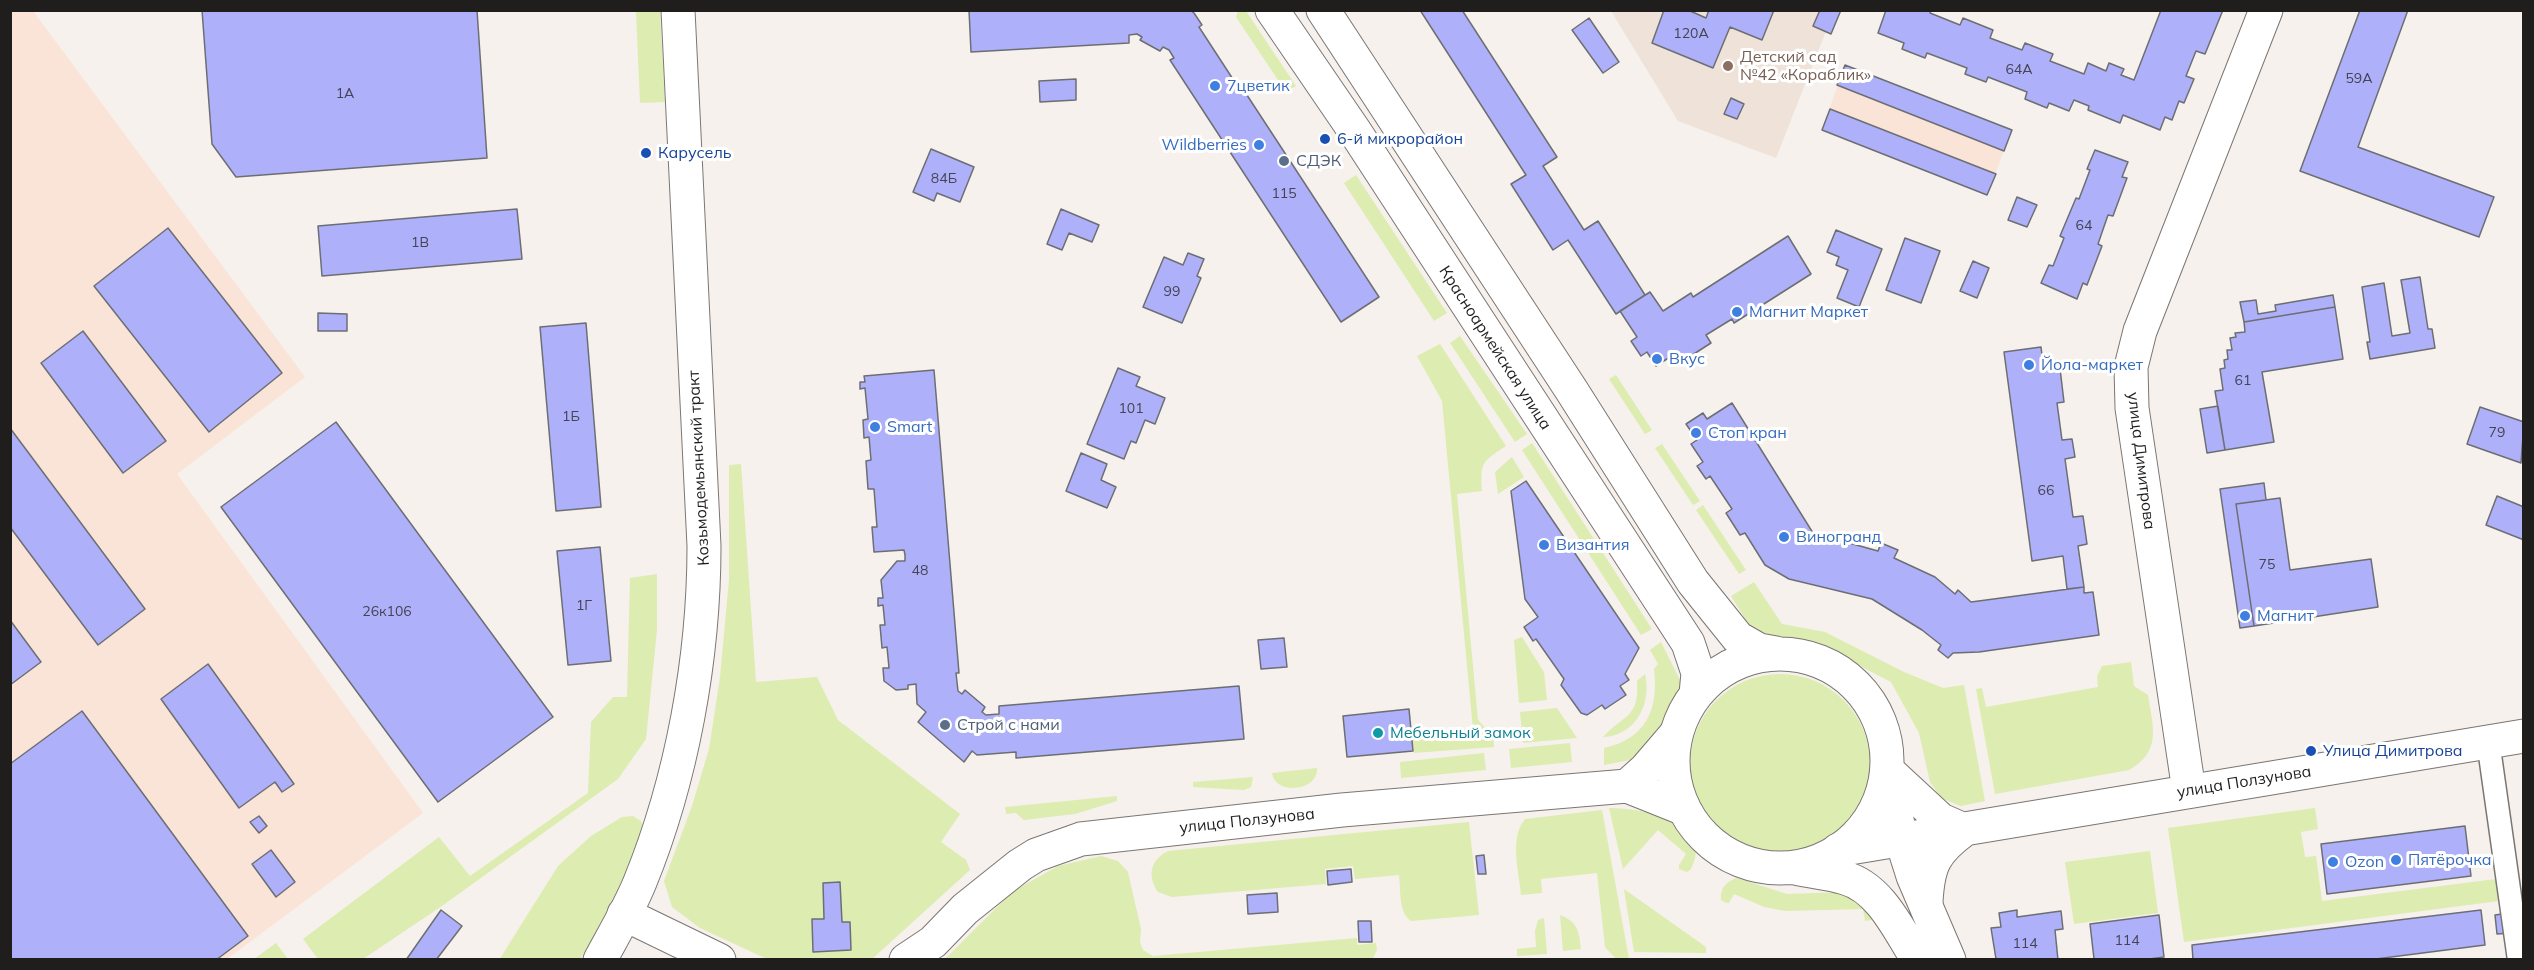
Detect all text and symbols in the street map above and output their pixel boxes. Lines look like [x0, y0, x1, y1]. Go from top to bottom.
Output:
house number: 120А [1673, 26, 1709, 42]
place label: Детский сад №42 «Кораблик» [1740, 47, 1871, 85]
marker: Детский сад №42 «Кораблик» [1721, 59, 1735, 73]
house number: 64А [2005, 62, 2033, 78]
house number: 59А [2345, 71, 2373, 87]
place label: 7цветик [1227, 76, 1290, 96]
marker: 7цветик [1208, 79, 1222, 93]
house number: 1А [336, 86, 354, 102]
place label: 6-й микрорайон [1337, 129, 1463, 149]
marker: 6-й микрорайон [1318, 132, 1332, 146]
place label: Wildberries [1162, 135, 1247, 155]
marker: Wildberries [1252, 138, 1266, 152]
place label: Карусель [658, 143, 732, 163]
marker: Карусель [639, 146, 653, 160]
place label: СДЭК [1296, 151, 1341, 171]
marker: СДЭК [1277, 154, 1291, 168]
house number: 84Б [931, 171, 957, 187]
house number: 115 [1271, 186, 1297, 202]
house number: 64 [2076, 218, 2092, 234]
house number: 1В [411, 235, 429, 251]
street label: Красноармейская улица [1435, 262, 1555, 434]
house number: 99 [1164, 284, 1180, 300]
place label: Магнит Маркет [1749, 302, 1868, 322]
marker: Магнит Маркет [1730, 305, 1744, 319]
place label: Вкус [1669, 349, 1705, 369]
marker: Вкус [1650, 352, 1664, 366]
place label: Йола-маркет [2041, 355, 2143, 375]
marker: Йола-маркет [2022, 358, 2036, 372]
street label: Козьмодемьянский тракт [684, 370, 714, 566]
house number: 61 [2235, 373, 2251, 389]
street label: улица Димитрова [2123, 391, 2159, 531]
house number: 101 [1118, 401, 1144, 417]
house number: 1Б [562, 409, 580, 425]
place label: Smart [887, 417, 932, 437]
marker: Smart [868, 420, 882, 434]
place label: Стоп кран [1708, 423, 1787, 443]
house number: 79 [2489, 425, 2505, 441]
marker: Стоп кран [1689, 426, 1703, 440]
house number: 66 [2038, 483, 2054, 499]
place label: Виногранд [1796, 527, 1881, 547]
marker: Виногранд [1777, 530, 1791, 544]
place label: Византия [1556, 535, 1629, 555]
marker: Византия [1537, 538, 1551, 552]
house number: 75 [2259, 557, 2275, 573]
house number: 48 [912, 563, 928, 579]
house number: 1Г [576, 598, 592, 614]
house number: 26к106 [362, 604, 412, 620]
place label: Магнит [2257, 606, 2314, 626]
marker: Магнит [2238, 609, 2252, 623]
place label: Строй с нами [957, 715, 1060, 735]
marker: Строй с нами [938, 718, 952, 732]
place label: Мебельный замок [1390, 723, 1531, 743]
marker: Мебельный замок [1371, 726, 1385, 740]
place label: Улица Димитрова [2323, 741, 2463, 761]
marker: Улица Димитрова [2304, 744, 2318, 758]
street label: улица Ползунова [2175, 762, 2313, 802]
street label: улица Ползунова [1178, 804, 1316, 838]
place label: Пятёрочка [2408, 850, 2492, 870]
place label: Ozon [2345, 852, 2384, 872]
marker: Пятёрочка [2389, 853, 2403, 867]
marker: Ozon [2326, 855, 2340, 869]
house number: 114 [2114, 933, 2140, 949]
house number: 114 [2012, 936, 2038, 952]

